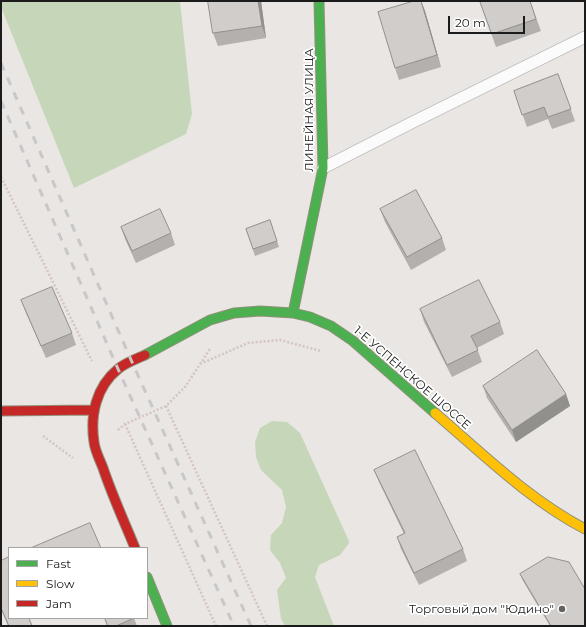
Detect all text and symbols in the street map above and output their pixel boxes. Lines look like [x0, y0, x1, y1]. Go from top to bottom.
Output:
scale bar [450, 8, 527, 34]
text: 20 m [455, 15, 486, 30]
street label: ЛИНЕЙНАЯ УЛИЦА [302, 48, 316, 172]
street label: 1-Е УСПЕНСКОЕ ШОССЕ [351, 323, 473, 433]
legend [8, 547, 148, 619]
text: Fast [46, 556, 71, 571]
text: Slow [46, 576, 75, 591]
text: Jam [46, 596, 72, 611]
place label: Торговый дом "Юдино" [409, 602, 554, 616]
marker: Торговый дом "Юдино" [557, 604, 567, 614]

